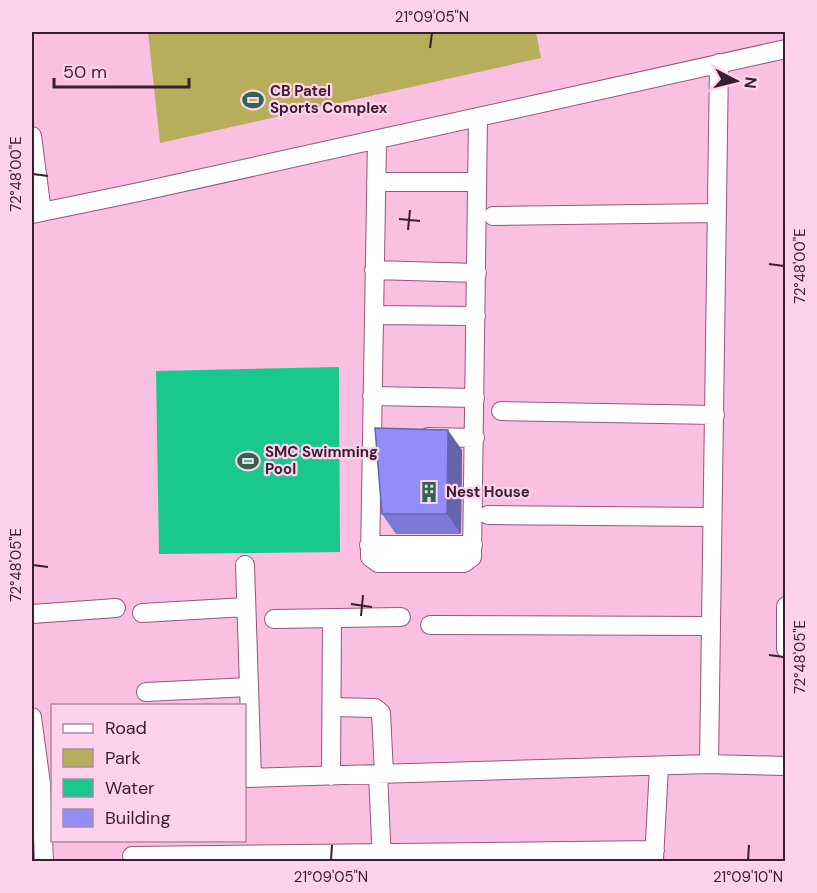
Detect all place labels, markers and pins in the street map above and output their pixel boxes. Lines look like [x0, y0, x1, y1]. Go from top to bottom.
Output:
place label: CB Patel Sports Complex [270, 81, 388, 118]
sports icon: CB Patel Sports Complex [241, 88, 265, 112]
place label: SMC Swimming Pool [265, 442, 378, 479]
sports icon: SMC Swimming Pool [236, 449, 260, 473]
building icon: Nest House [417, 480, 441, 504]
place label: Nest House [446, 482, 530, 502]

